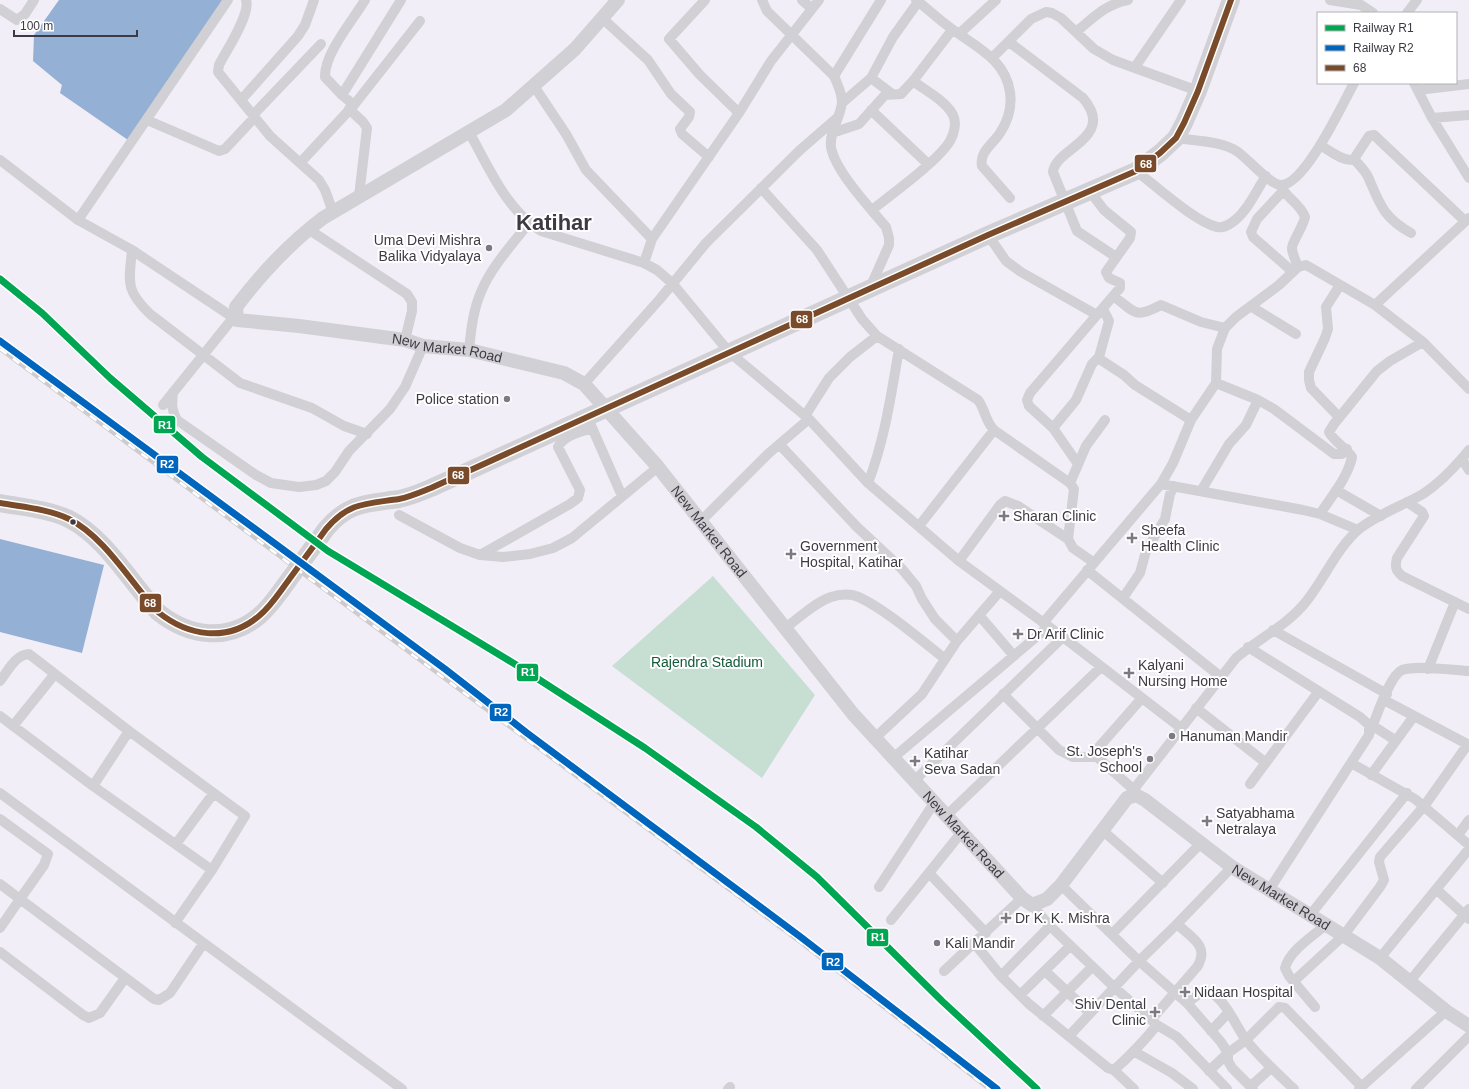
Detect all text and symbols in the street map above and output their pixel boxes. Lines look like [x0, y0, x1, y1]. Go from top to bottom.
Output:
scale bar [14, 12, 137, 38]
legend [1317, 12, 1457, 84]
text: 100 m [20, 19, 53, 33]
text: Railway R1 [1353, 21, 1414, 35]
text: Railway R2 [1353, 41, 1414, 55]
text: 68 [1353, 61, 1367, 75]
line badge: 68 [1134, 154, 1157, 173]
text: 68 [1140, 158, 1152, 170]
district label: Katihar [516, 210, 592, 235]
place label: Uma Devi Mishra Balika Vidyalaya [374, 232, 481, 264]
marker: Uma Devi Mishra Balika Vidyalaya [484, 243, 494, 253]
line badge: 68 [790, 310, 813, 329]
text: 68 [796, 313, 808, 325]
street label: New Market Road [391, 330, 504, 366]
place label: Police station [416, 391, 499, 407]
marker: Police station [502, 394, 512, 404]
line badge: R1 [153, 415, 176, 434]
text: R1 [158, 419, 172, 431]
line badge: R2 [156, 455, 179, 474]
text: R2 [160, 458, 174, 470]
line badge: 68 [447, 466, 470, 485]
text: 68 [452, 469, 464, 481]
street label: New Market Road [668, 483, 750, 581]
place label: Sharan Clinic [1013, 508, 1096, 524]
marker: Sharan Clinic [998, 510, 1010, 522]
unlabelled marker [68, 517, 78, 527]
place label: Sheefa Health Clinic [1141, 522, 1220, 554]
marker: Sheefa Health Clinic [1126, 532, 1138, 544]
place label: Government Hospital, Katihar [800, 538, 903, 570]
marker: Government Hospital, Katihar [785, 548, 797, 560]
line badge: 68 [139, 593, 162, 613]
text: 68 [144, 597, 156, 609]
place label: Dr Arif Clinic [1027, 626, 1104, 642]
marker: Dr Arif Clinic [1012, 628, 1024, 640]
park label: Rajendra Stadium [651, 654, 763, 670]
place label: Kalyani Nursing Home [1138, 657, 1228, 689]
line badge: R1 [516, 663, 539, 682]
text: R1 [521, 666, 535, 678]
marker: Kalyani Nursing Home [1123, 667, 1135, 679]
line badge: R2 [489, 703, 512, 722]
text: R2 [494, 706, 508, 718]
place label: Hanuman Mandir [1180, 728, 1288, 744]
marker: Hanuman Mandir [1167, 731, 1177, 741]
place label: St. Joseph's School [1066, 743, 1142, 775]
place label: Katihar Seva Sadan [924, 745, 1000, 777]
marker: St. Joseph's School [1145, 754, 1155, 764]
marker: Katihar Seva Sadan [909, 755, 921, 767]
street label: New Market Road [920, 788, 1007, 881]
place label: Satyabhama Netralaya [1216, 805, 1295, 837]
marker: Satyabhama Netralaya [1201, 815, 1213, 827]
street label: New Market Road [1229, 861, 1333, 933]
place label: Dr K. K. Mishra [1015, 910, 1110, 926]
marker: Dr K. K. Mishra [1000, 912, 1012, 924]
line badge: R1 [866, 928, 889, 947]
text: R1 [871, 931, 885, 943]
place label: Kali Mandir [945, 935, 1015, 951]
marker: Kali Mandir [932, 938, 942, 948]
line badge: R2 [821, 952, 844, 971]
text: R2 [826, 956, 840, 968]
place label: Nidaan Hospital [1194, 984, 1293, 1000]
marker: Nidaan Hospital [1179, 986, 1191, 998]
place label: Shiv Dental Clinic [1074, 996, 1146, 1028]
marker: Shiv Dental Clinic [1149, 1006, 1161, 1018]

